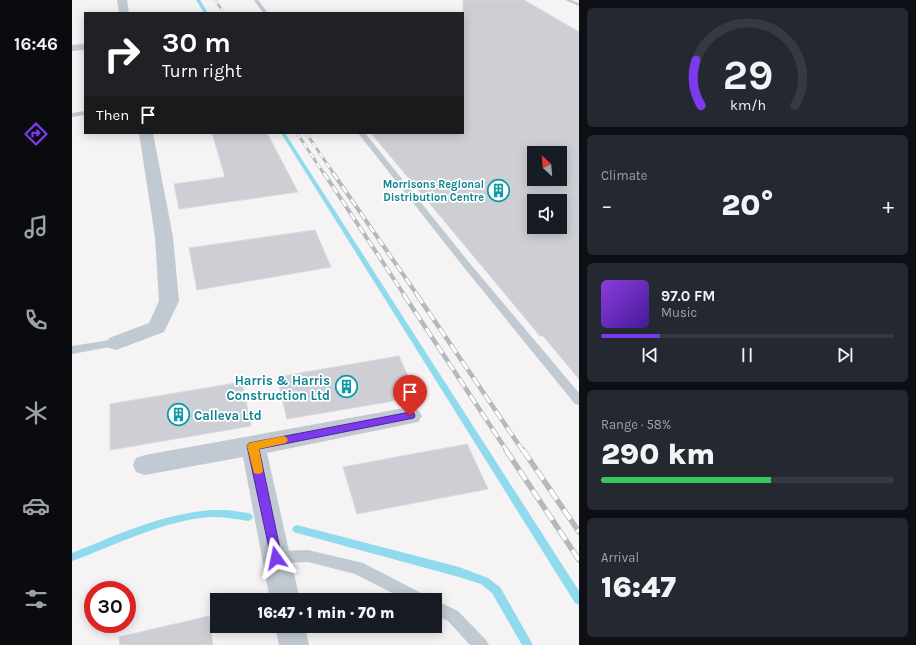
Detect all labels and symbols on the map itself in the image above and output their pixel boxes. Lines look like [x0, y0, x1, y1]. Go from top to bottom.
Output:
north arrow [527, 146, 567, 186]
building icon: Morrisons Regional Distribution Centre [486, 177, 512, 203]
place label: Morrisons Regional Distribution Centre [383, 178, 484, 204]
place label: Harris & Harris Construction Ltd [227, 373, 330, 403]
building icon: Harris & Harris Construction Ltd [333, 374, 359, 400]
pin [393, 375, 427, 416]
building icon: Calleva Ltd [166, 402, 192, 428]
place label: Calleva Ltd [194, 408, 262, 423]
position arrow [255, 537, 297, 579]
speed limit sign: 30 [84, 581, 136, 633]

